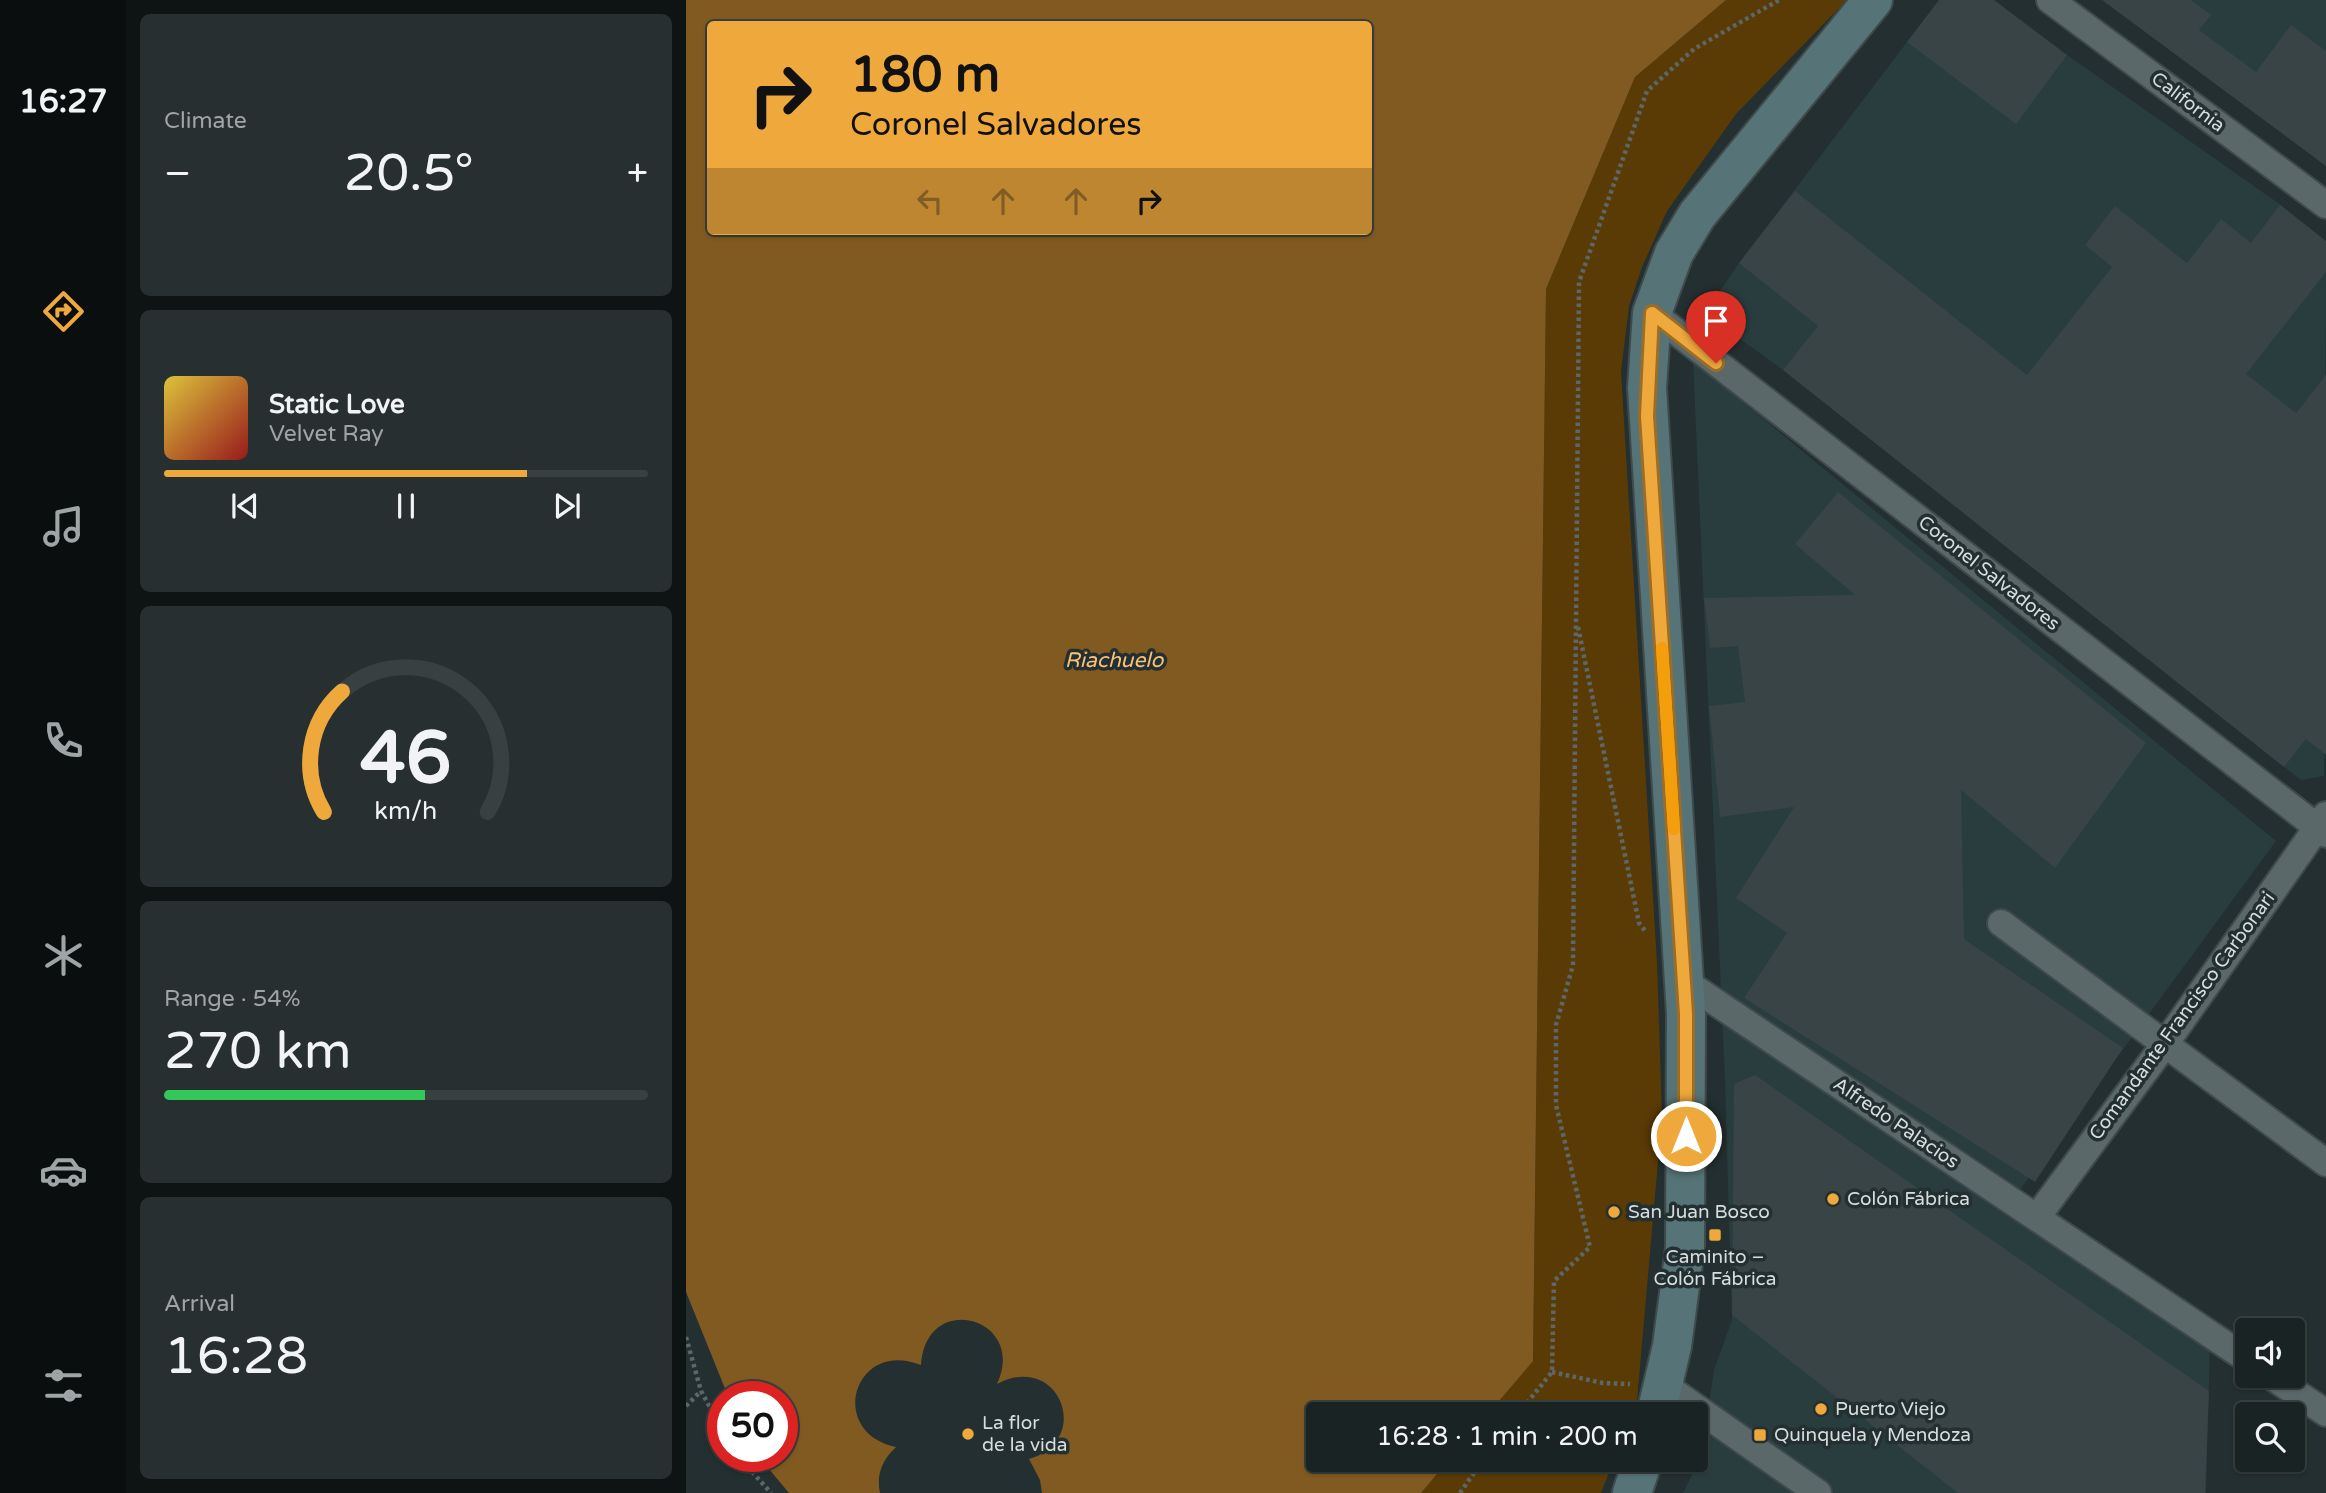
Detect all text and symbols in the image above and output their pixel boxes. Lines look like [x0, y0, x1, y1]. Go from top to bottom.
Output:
text: 180 m [850, 46, 1000, 105]
icon: right [735, 49, 826, 140]
street label: California [2147, 67, 2229, 137]
text: 16:27 [19, 83, 107, 121]
text: Coronel Salvadores [850, 106, 1142, 144]
text: Climate [164, 107, 247, 135]
text: 20.5° [344, 142, 474, 205]
text: − [164, 151, 191, 197]
text: + [627, 151, 648, 197]
icon: left [911, 182, 949, 220]
icon: ahead [984, 182, 1022, 220]
icon: ahead [1057, 182, 1095, 220]
icon: right [1130, 182, 1168, 220]
icon: directions [39, 287, 88, 336]
pin [1686, 291, 1746, 363]
icon: arrive [1697, 302, 1735, 340]
text: Static Love [269, 389, 405, 420]
text: Velvet Ray [269, 420, 384, 448]
icon: previous [226, 487, 264, 525]
icon: pause [387, 487, 425, 525]
icon: next [548, 487, 586, 525]
icon: music [39, 502, 88, 551]
street label: Coronel Salvadores [1914, 511, 2064, 635]
water label: Riachuelo [1065, 648, 1165, 673]
icon: phone [39, 716, 88, 765]
text: 46 [360, 716, 452, 804]
text: km/h [375, 796, 437, 826]
street label: Comandante Francisco Carbonari [2085, 888, 2279, 1144]
icon: climate [39, 931, 88, 980]
text: Range · 54% [164, 985, 300, 1013]
text: 270 km [164, 1020, 352, 1083]
street label: Alfredo Palacios [1829, 1073, 1963, 1173]
position arrow [1649, 1099, 1723, 1173]
icon: car [39, 1146, 88, 1195]
place label: Colón Fábrica [1847, 1188, 1970, 1210]
marker: Colón Fábrica [1825, 1191, 1841, 1207]
place label: San Juan Bosco [1628, 1201, 1770, 1223]
marker: San Juan Bosco [1606, 1204, 1622, 1220]
marker: Caminito – Colón Fábrica [1707, 1227, 1723, 1243]
place label: Caminito – Colón Fábrica [1654, 1246, 1776, 1290]
text: Arrival [164, 1290, 235, 1318]
map controls [2235, 1318, 2305, 1472]
button: sound [2235, 1318, 2305, 1388]
text: 16:28 [164, 1325, 308, 1388]
icon: filters [39, 1361, 88, 1410]
speed limit sign: 50 [707, 1381, 798, 1472]
place label: Puerto Viejo [1835, 1398, 1946, 1420]
marker: Puerto Viejo [1813, 1401, 1829, 1417]
button: search [2235, 1402, 2305, 1472]
place label: La flor de la vida [982, 1412, 1068, 1456]
text: 16:28 · 1 min · 200 m [1376, 1421, 1638, 1452]
place label: Quinquela y Mendoza [1774, 1424, 1971, 1446]
marker: La flor de la vida [960, 1426, 976, 1442]
marker: Quinquela y Mendoza [1752, 1427, 1768, 1443]

